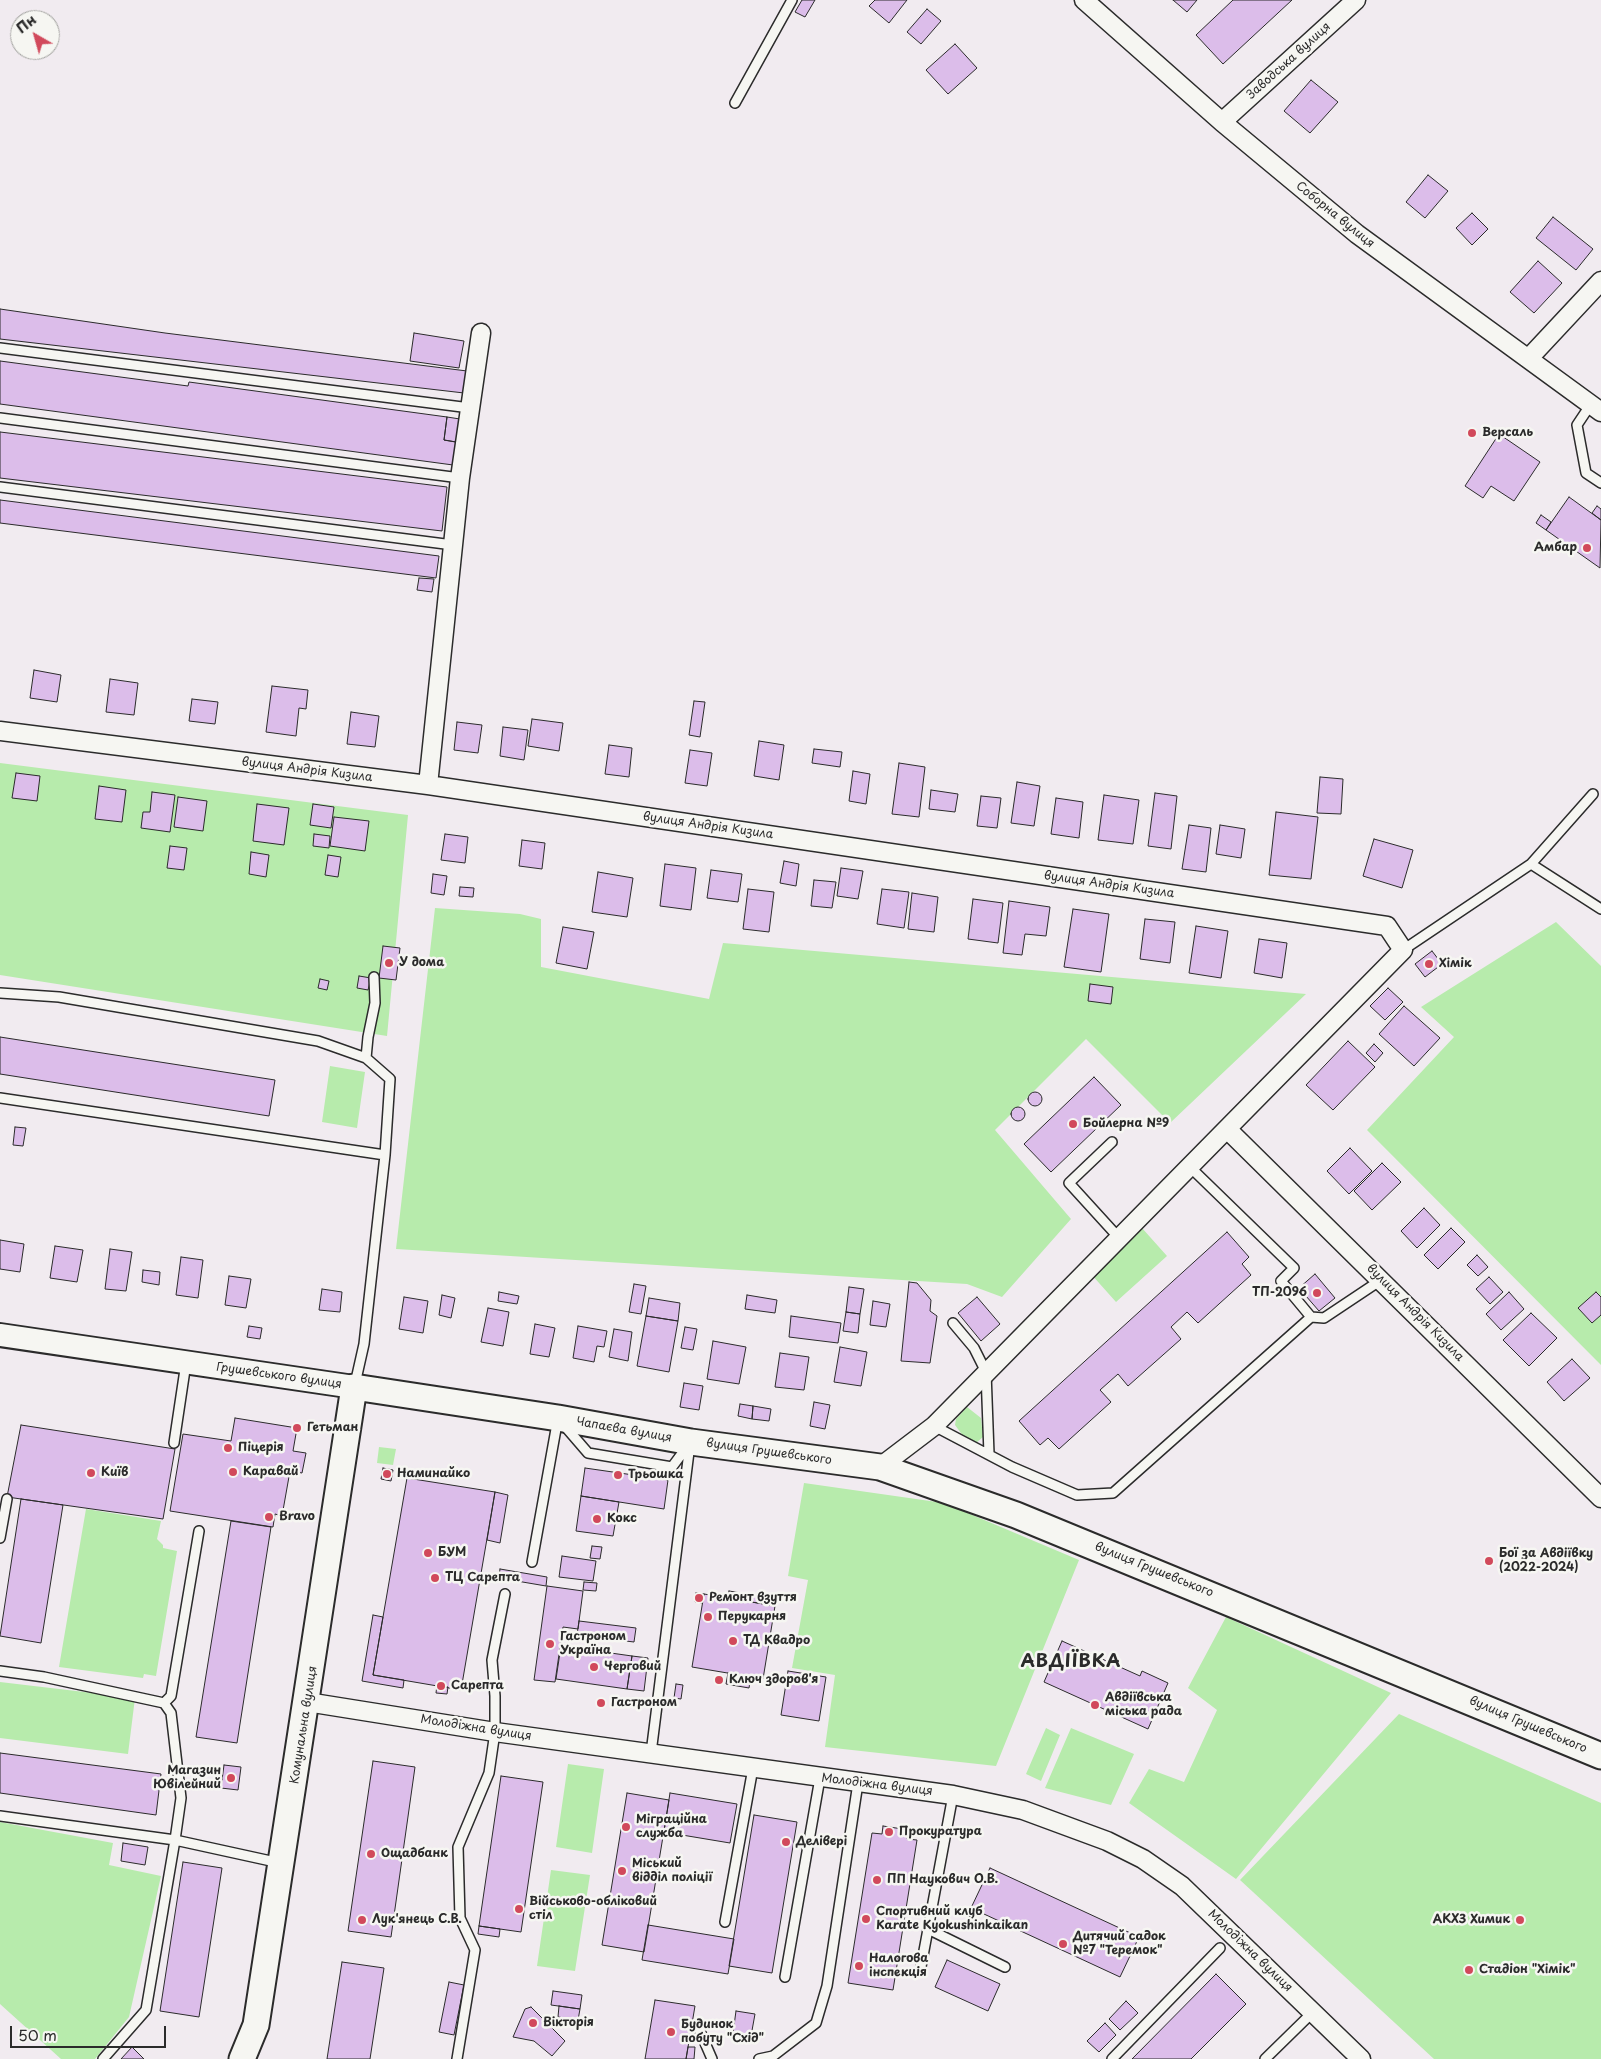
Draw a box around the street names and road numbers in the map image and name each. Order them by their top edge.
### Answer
street label: Заводська вулиця [1244,20,1334,102]
street label: Соборна вулиця [1293,179,1377,251]
street label: вулиця Андрія Кизила [241,755,373,785]
street label: вулиця Андрія Кизила [642,810,774,842]
street label: вулиця Андрія Кизила [1043,869,1175,901]
street label: вулиця Андрія Кизила [1363,1261,1467,1365]
street label: Грушевського вулиця [215,1360,343,1392]
street label: Чапаєва вулиця [575,1414,673,1446]
street label: вулиця Грушевського [705,1436,833,1468]
street label: вулиця Грушевського [1093,1540,1215,1600]
street label: Комунальна вулиця [288,1665,320,1785]
street label: вулиця Грушевського [1467,1694,1589,1756]
street label: Молодіжна вулиця [420,1712,532,1744]
street label: Молодіжна вулиця [820,1771,934,1799]
street label: Молодіжна вулиця [1205,1907,1295,1995]

